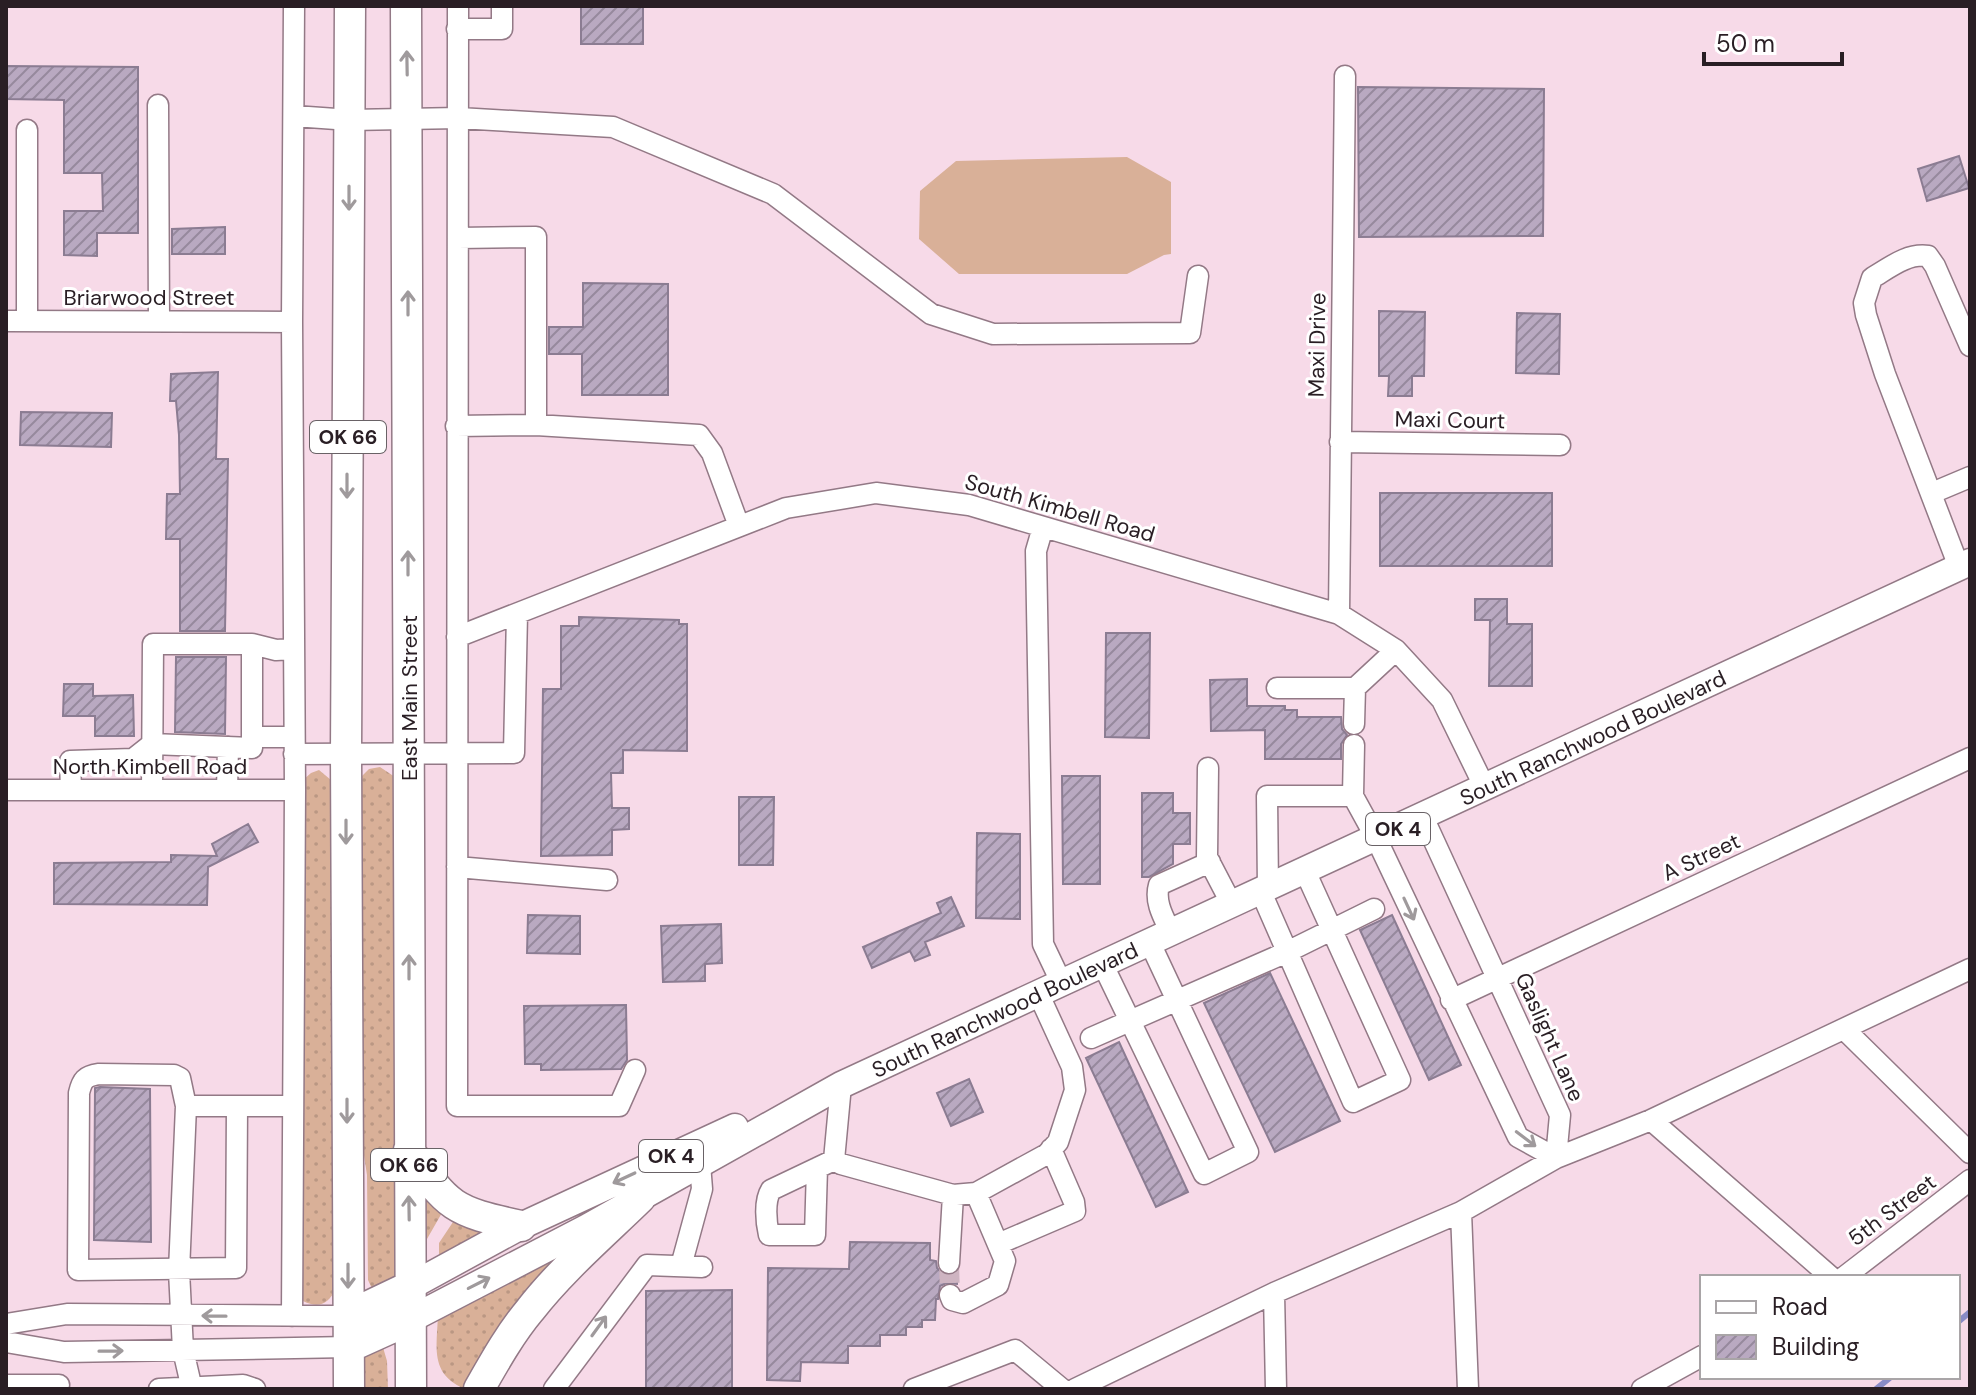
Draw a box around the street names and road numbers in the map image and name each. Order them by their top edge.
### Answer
street label: Briarwood Street [63,283,235,312]
street label: Maxi Drive [1302,292,1332,398]
street label: Maxi Court [1394,405,1506,435]
road number: OK 66 [310,421,386,453]
street label: South Kimbell Road [962,467,1158,549]
street label: East Main Street [395,615,424,781]
street label: South Ranchwood Boulevard [1455,663,1731,813]
street label: North Kimbell Road [53,752,247,781]
road number: OK 4 [1366,813,1430,845]
street label: A Street [1657,826,1745,888]
street label: South Ranchwood Boulevard [867,935,1143,1085]
street label: Gaslight Lane [1509,968,1591,1106]
road number: OK 4 [639,1140,703,1172]
road number: OK 66 [371,1149,447,1181]
street label: 5th Street [1842,1167,1942,1253]

